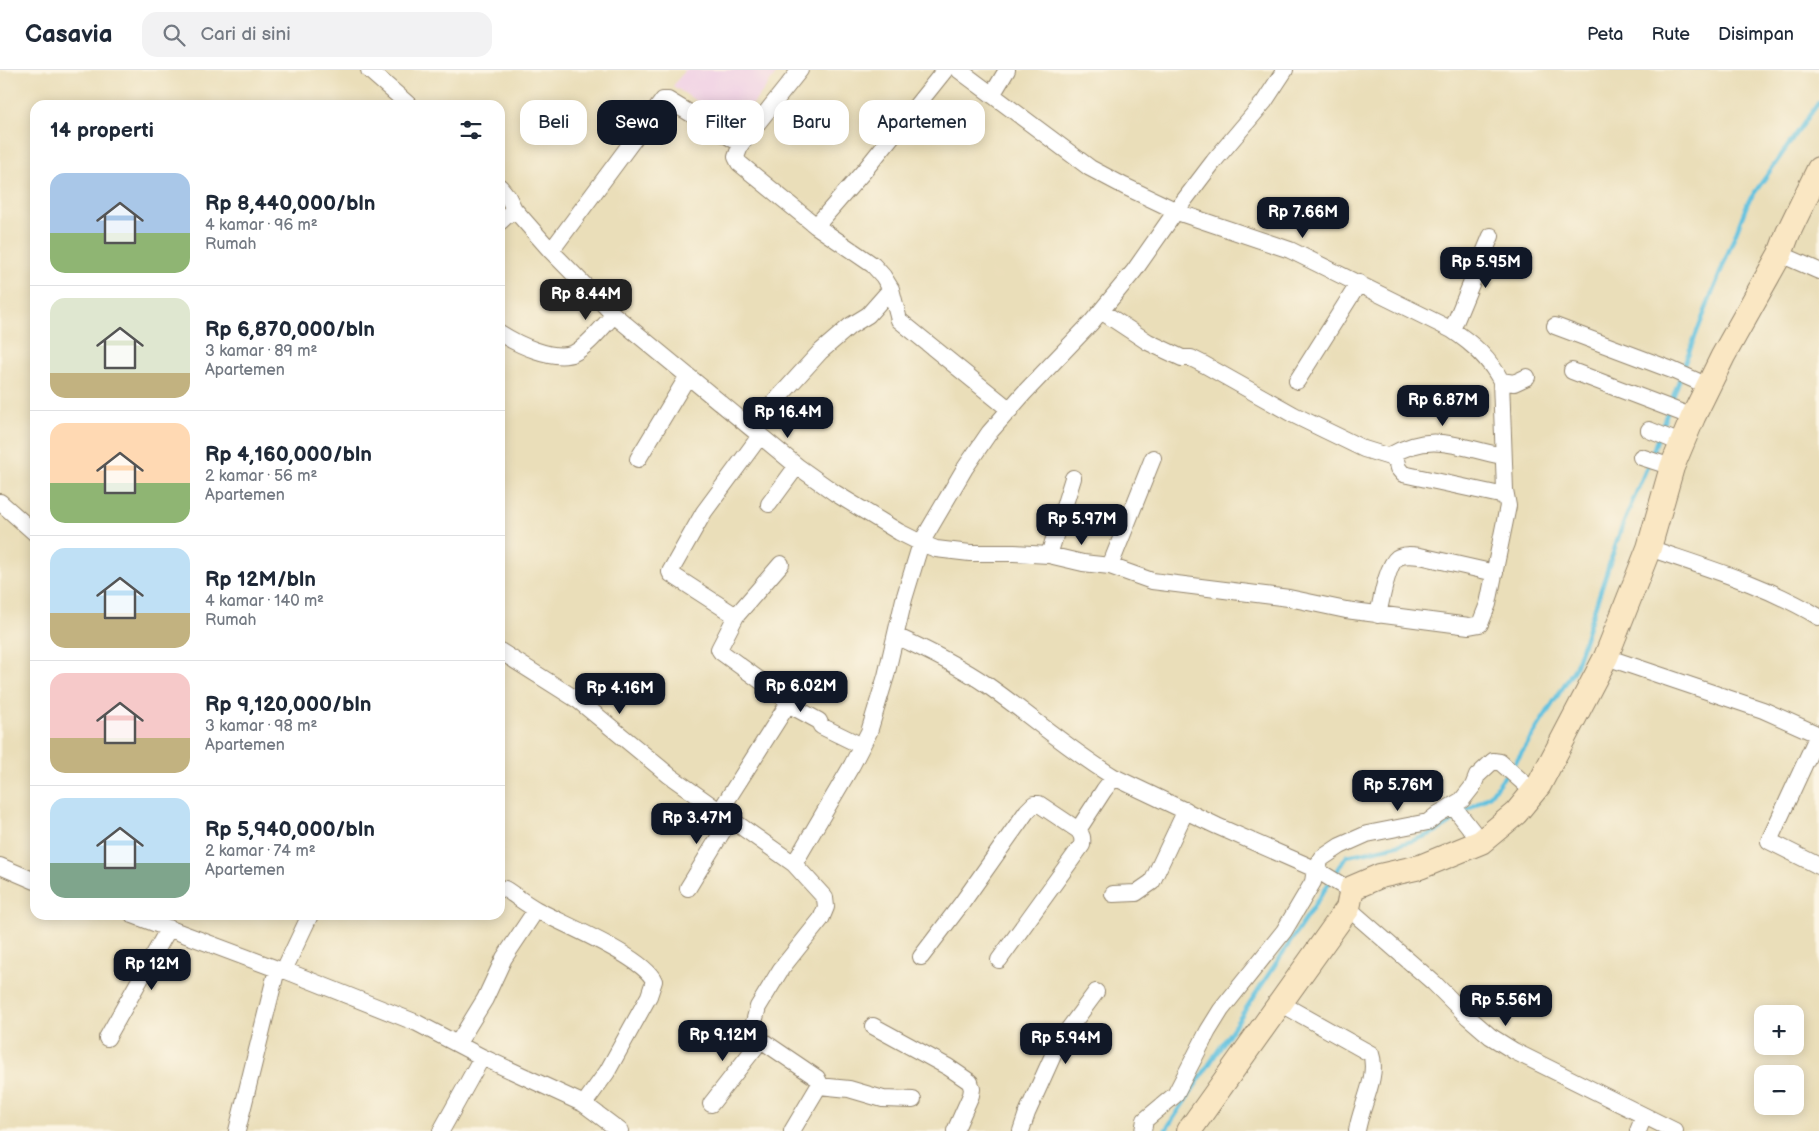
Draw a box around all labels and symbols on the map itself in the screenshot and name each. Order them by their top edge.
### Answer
pin: Rp 7.66M [1251,196,1355,239]
pin: Rp 5.95M [1434,246,1538,289]
pin: Rp 8.44M [534,278,638,321]
pin: Rp 6.87M [1391,384,1495,427]
pin: Rp 16.4M [736,396,840,439]
pin: Rp 5.97M [1030,504,1134,546]
pin: Rp 6.02M [749,670,853,713]
pin: Rp 4.16M [568,672,672,715]
pin: Rp 5.76M [1346,770,1450,812]
pin: Rp 3.47M [645,802,749,845]
pin: Rp 12M [111,948,193,991]
pin: Rp 5.56M [1454,984,1558,1027]
pin: Rp 9.12M [671,1020,775,1062]
pin: Rp 5.94M [1014,1022,1118,1065]

